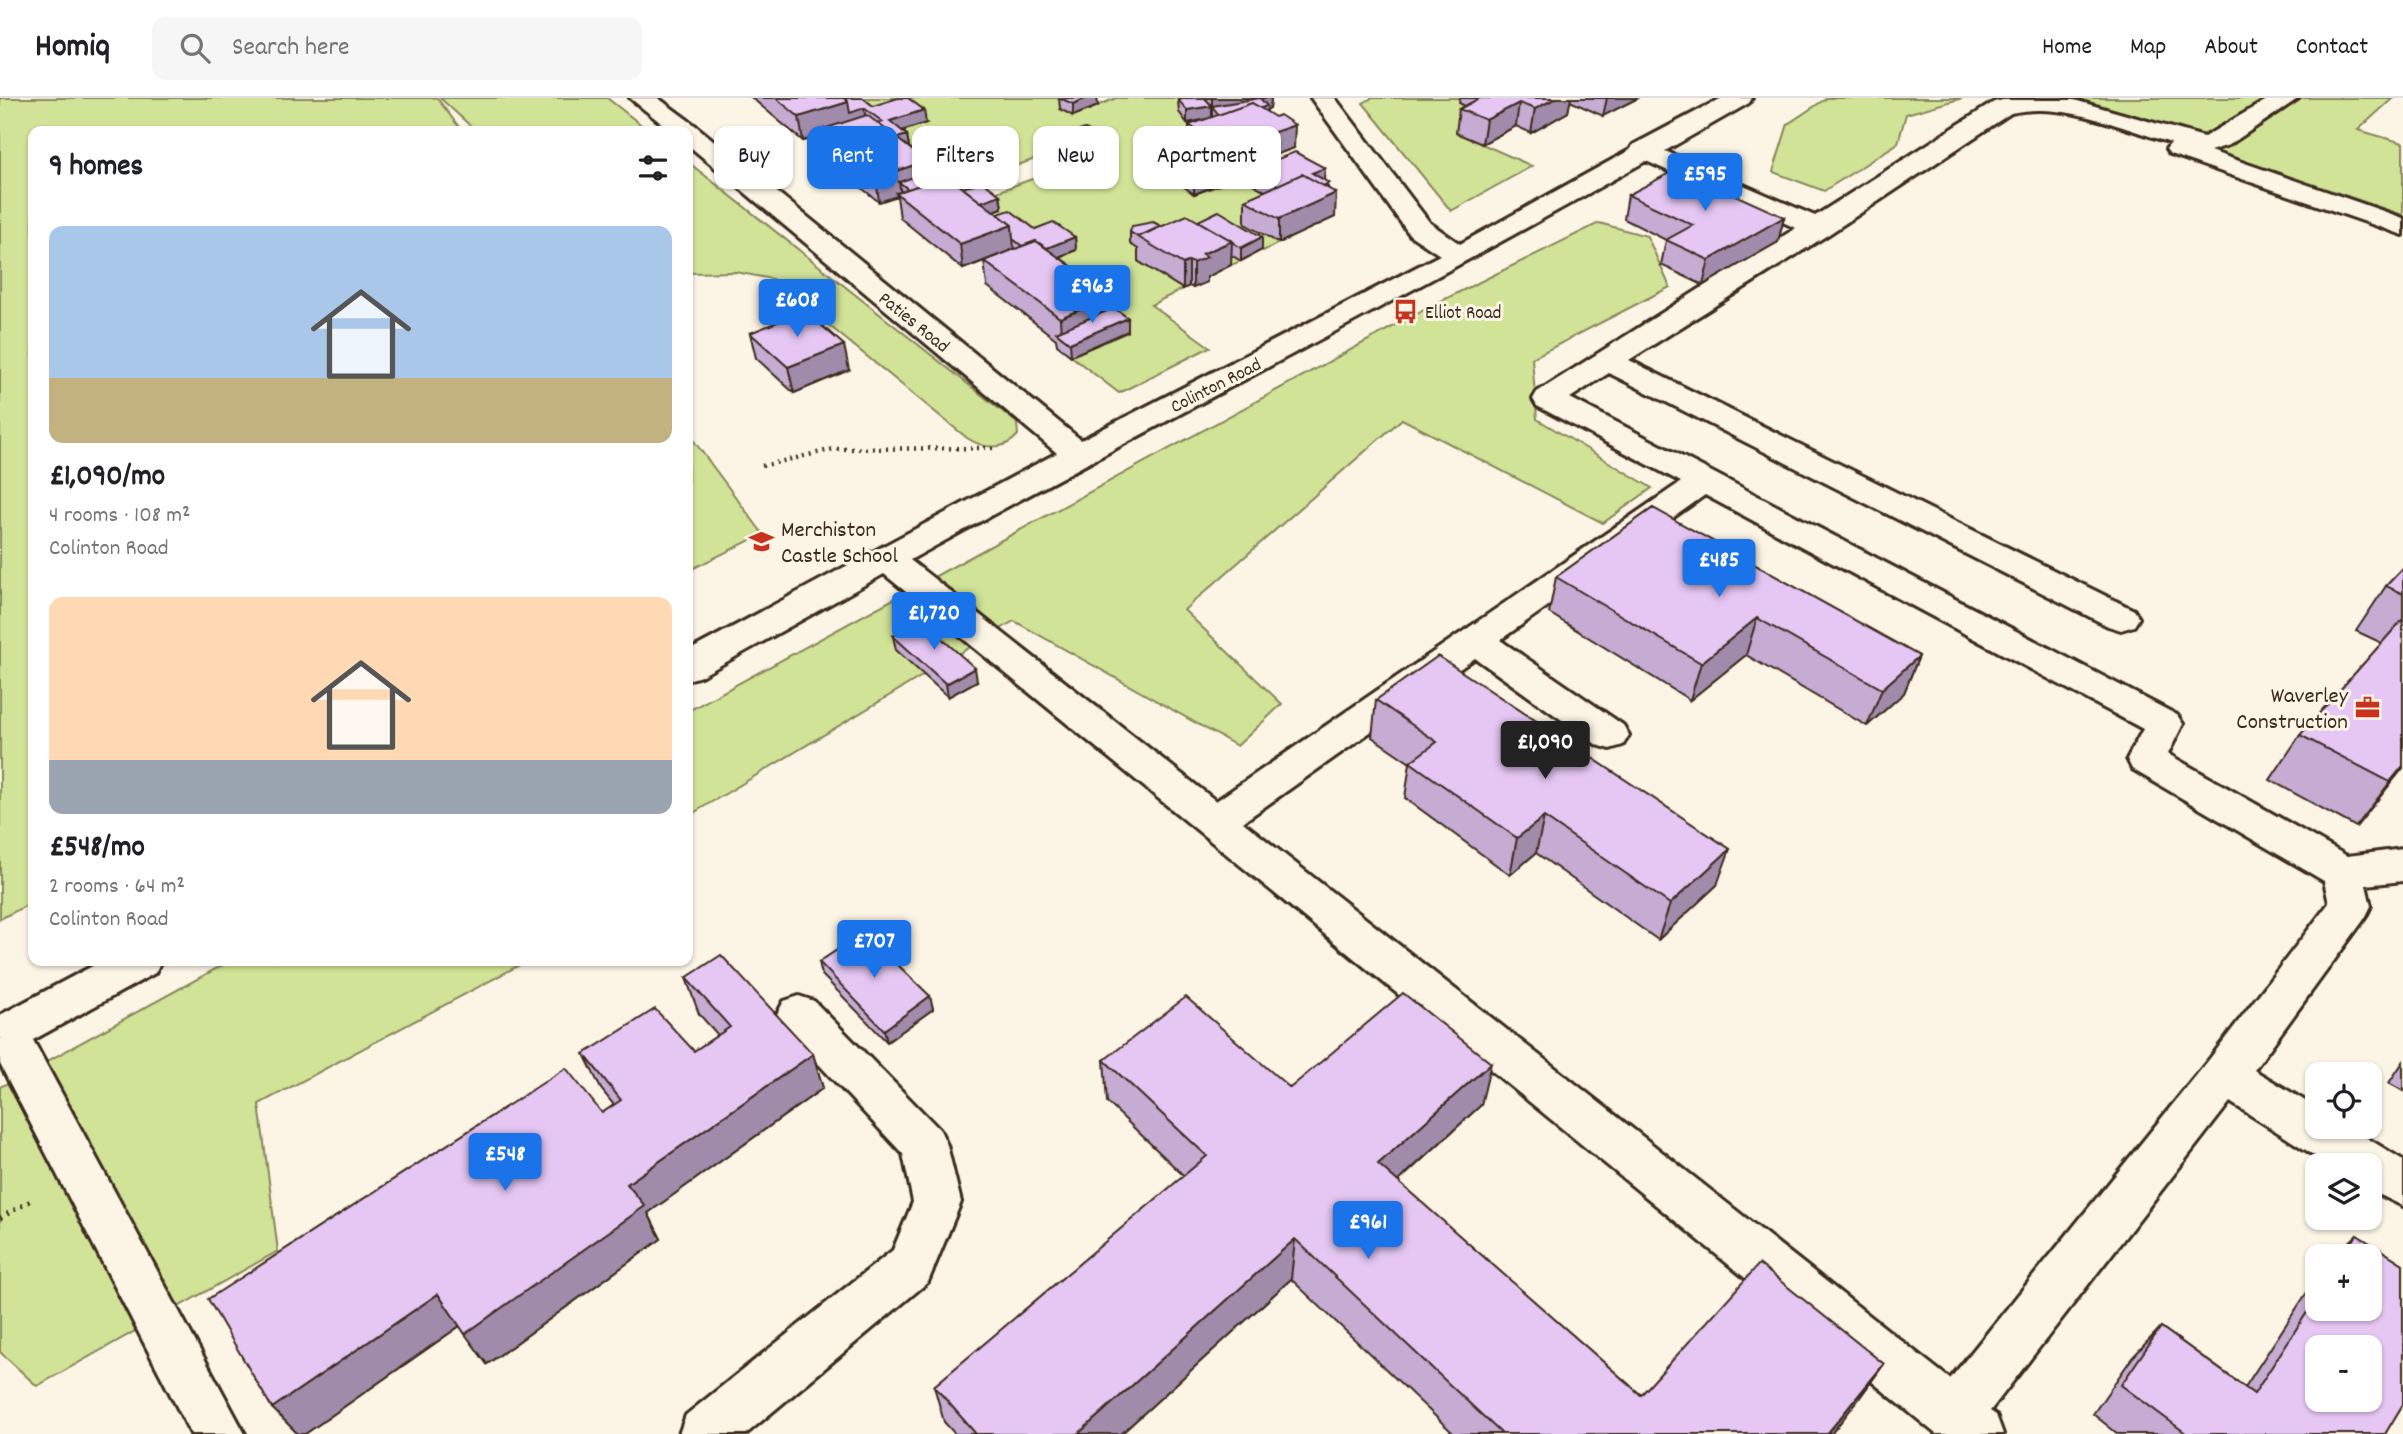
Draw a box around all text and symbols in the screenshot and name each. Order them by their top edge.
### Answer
search box [152,17,642,80]
text: Homiq [35,25,110,72]
icon: search [176,29,214,67]
text: Search here [232,30,349,67]
text: Home [2042,31,2092,65]
text: Map [2130,31,2166,65]
text: About [2204,31,2258,65]
text: Contact [2296,31,2368,65]
chip: Buy [714,126,793,189]
chip: Rent [807,126,898,189]
chip: Filters [912,126,1019,189]
chip: New [1033,126,1119,189]
chip: Apartment [1133,126,1281,189]
text: 9 homes [49,147,143,190]
icon: filters [634,149,672,187]
pin: £595 [1664,153,1746,213]
text: £595 [1683,159,1727,192]
pin: £963 [1051,266,1133,325]
icon: home [298,271,424,397]
text: £963 [1070,271,1114,304]
pin: £608 [756,280,838,339]
text: £608 [775,285,819,318]
street label: Paties Road [872,287,954,361]
bus stop icon: Elliot Road [1391,297,1419,325]
place label: Elliot Road [1425,301,1502,328]
street label: Colinton Road [1166,353,1267,422]
text: £1,090/mo [49,457,165,500]
text: 4 rooms · 108 m² [49,500,190,533]
place label: Merchiston Castle School [781,515,899,574]
school or university icon: Merchiston Castle School [747,527,775,555]
text: Colinton Road [49,533,169,566]
pin: £485 [1678,540,1760,599]
text: £485 [1699,545,1739,578]
pin: £1,720 [877,592,991,652]
text: £1,720 [908,598,960,631]
icon: home [298,642,424,768]
place label: Waverley Construction [2236,681,2349,740]
office icon: Waverley Construction [2354,693,2382,721]
pin: £1,090 [1488,722,1602,781]
text: £1,090 [1517,727,1573,760]
text: £548/mo [49,828,145,871]
text: 2 rooms · 64 m² [49,871,185,904]
text: Colinton Road [49,904,169,937]
pin: £707 [833,920,915,980]
text: £707 [853,926,895,959]
map controls [2305,1062,2382,1412]
button: locate [2305,1062,2382,1139]
pin: £548 [464,1134,546,1193]
text: £548 [485,1139,525,1172]
button: layers [2305,1153,2382,1230]
pin: £961 [1327,1202,1409,1261]
text: £961 [1349,1207,1387,1240]
button: + [2305,1244,2382,1321]
button: − [2305,1335,2382,1412]

